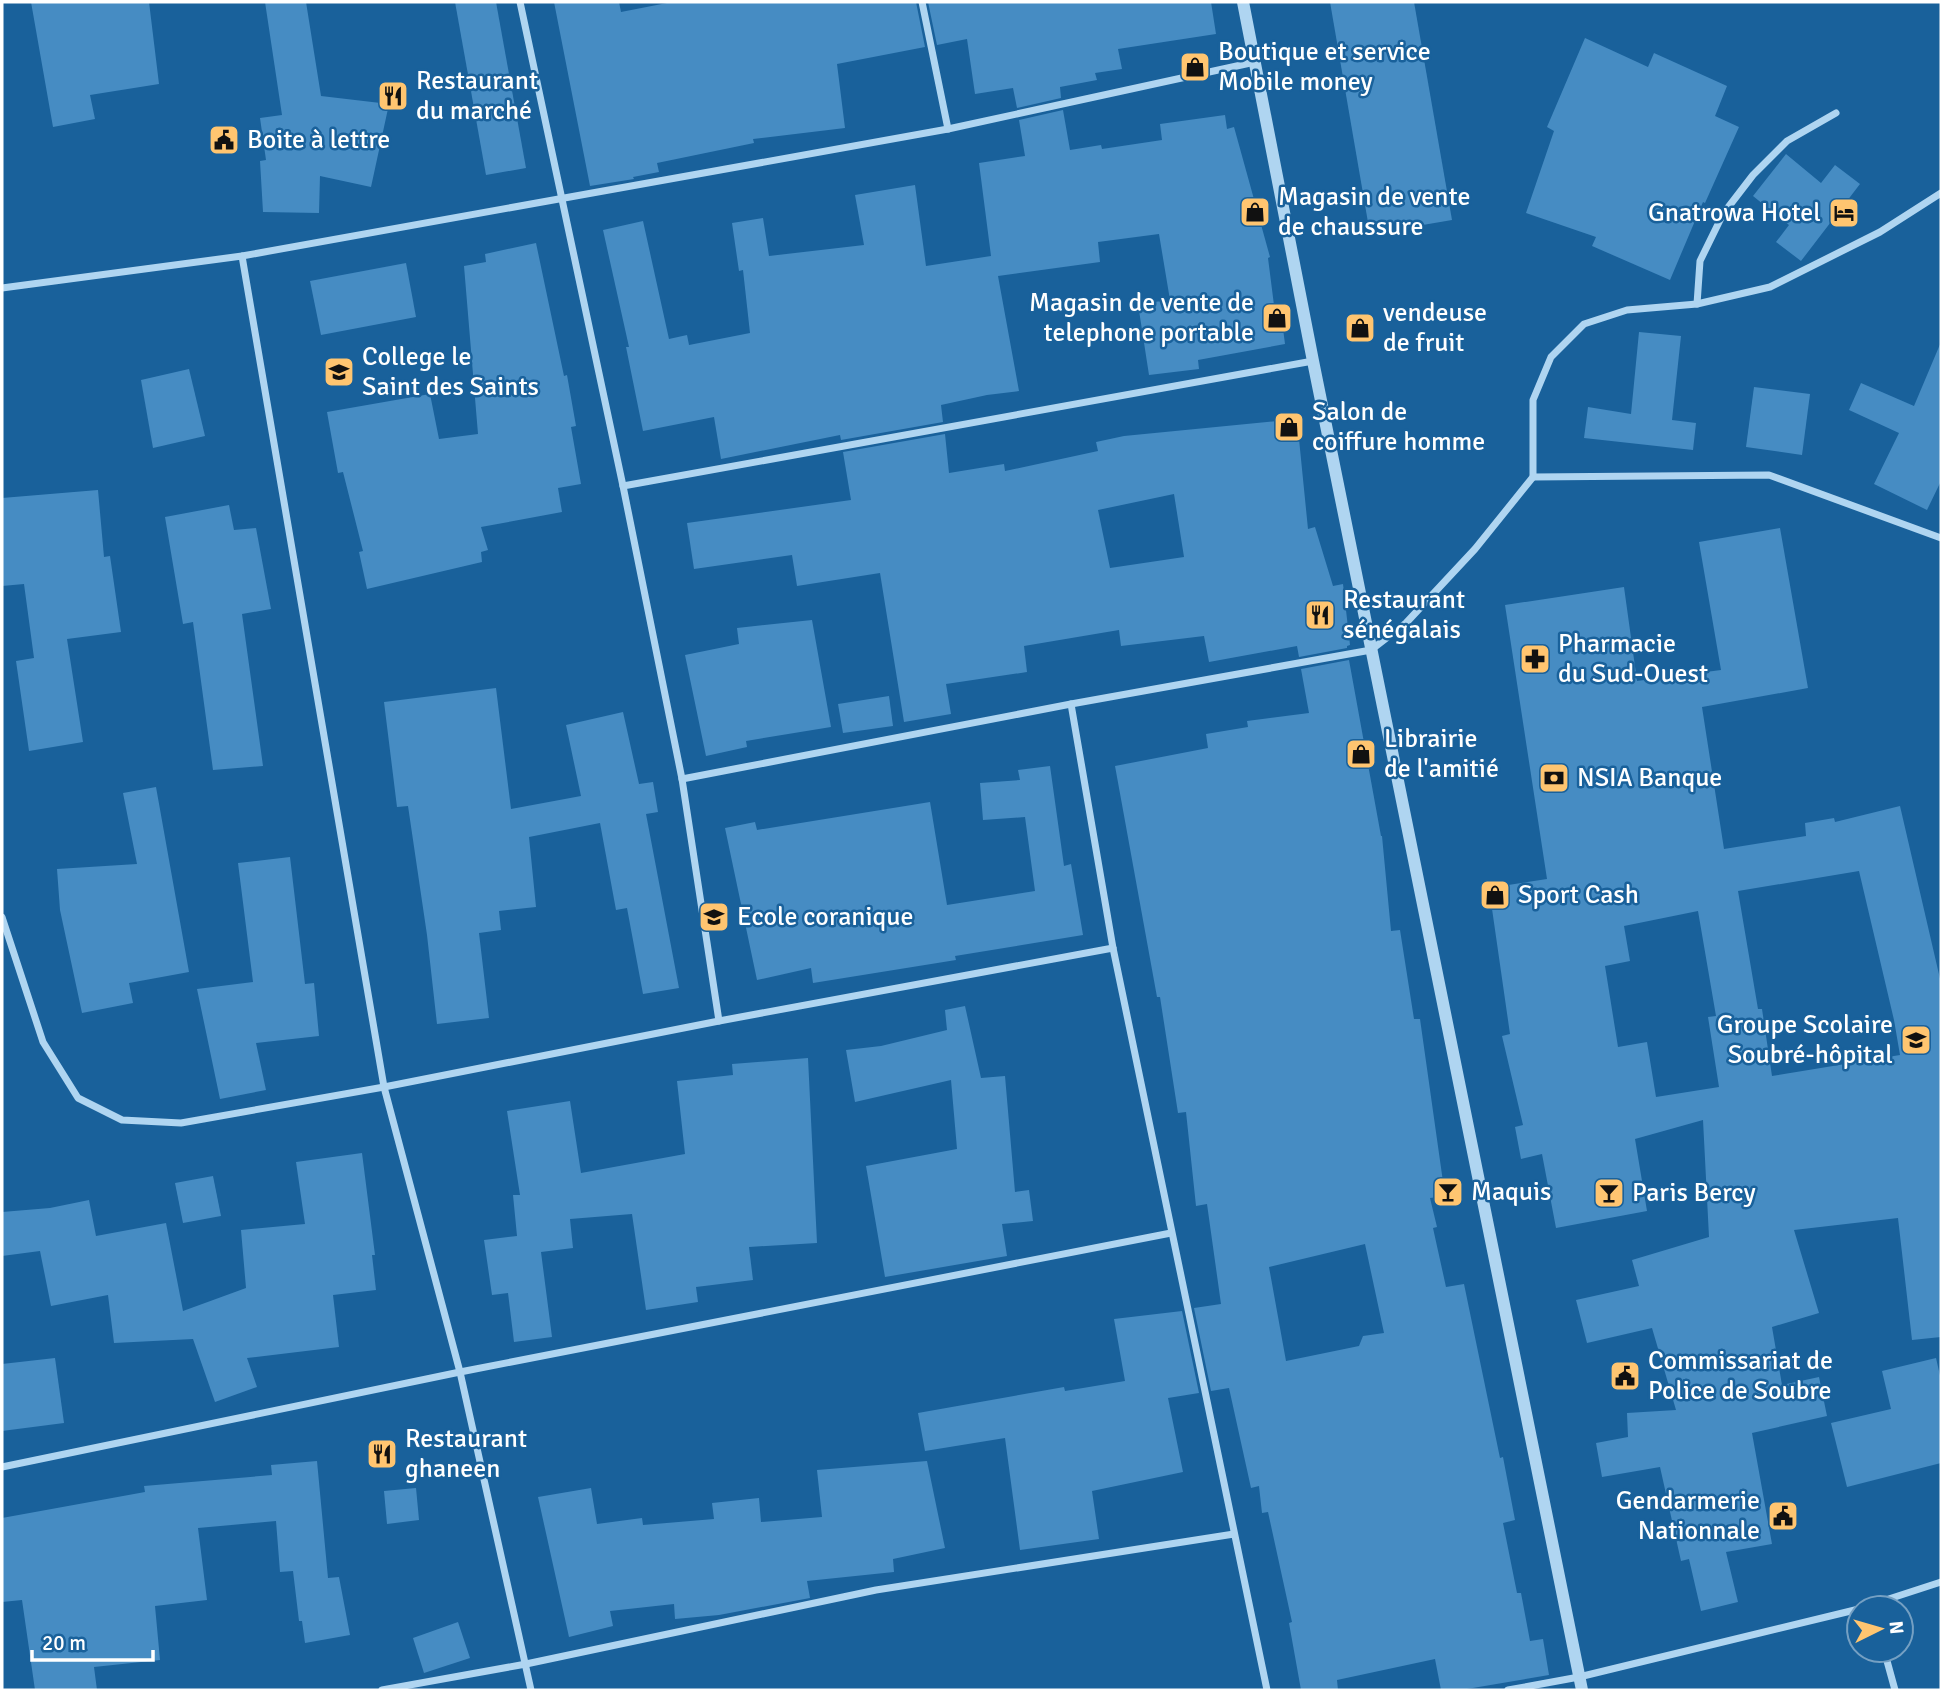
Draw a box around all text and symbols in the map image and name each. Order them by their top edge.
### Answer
place label: Boutique et service Mobile money [1218,36,1431,98]
shop icon: Boutique et service Mobile money [1178,50,1212,84]
place label: Restaurant du marché [416,65,538,127]
restaurant icon: Restaurant du marché [376,79,410,113]
public building icon: Boite à lettre [207,123,241,157]
place label: Boite à lettre [247,124,390,156]
place label: Magasin de vente de chaussure [1278,181,1470,243]
shop icon: Magasin de vente de chaussure [1238,195,1272,229]
hotel icon: Gnatrowa Hotel [1827,196,1861,230]
place label: Gnatrowa Hotel [1648,197,1821,229]
place label: Magasin de vente de telephone portable [1029,287,1254,349]
place label: vendeuse de fruit [1383,297,1487,359]
shop icon: Magasin de vente de telephone portable [1260,301,1294,335]
shop icon: vendeuse de fruit [1343,311,1377,345]
place label: College le Saint des Saints [362,341,539,403]
school or university icon: College le Saint des Saints [322,355,356,389]
place label: Salon de coiffure homme [1312,396,1485,458]
shop icon: Salon de coiffure homme [1272,410,1306,444]
place label: Restaurant sénégalais [1343,584,1465,646]
restaurant icon: Restaurant sénégalais [1303,598,1337,632]
place label: Pharmacie du Sud-Ouest [1558,628,1708,690]
pharmacy icon: Pharmacie du Sud-Ouest [1518,642,1552,676]
place label: Librairie de l'amitié [1384,723,1499,785]
shop icon: Librairie de l'amitié [1344,737,1378,771]
bank icon: NSIA Banque [1537,761,1571,795]
place label: NSIA Banque [1577,762,1722,794]
shop icon: Sport Cash [1478,878,1512,912]
place label: Sport Cash [1518,879,1639,911]
school or university icon: Ecole coranique [697,900,731,934]
place label: Ecole coranique [737,901,914,933]
place label: Groupe Scolaire Soubré-hôpital [1717,1009,1893,1071]
school or university icon: Groupe Scolaire Soubré-hôpital [1899,1023,1933,1057]
bar icon: Maquis [1431,1175,1465,1209]
place label: Maquis [1471,1176,1551,1208]
bar icon: Paris Bercy [1592,1176,1626,1210]
place label: Paris Bercy [1632,1177,1756,1209]
place label: Commissariat de Police de Soubre [1648,1345,1833,1407]
public building icon: Commissariat de Police de Soubre [1608,1359,1642,1393]
place label: Restaurant ghaneen [405,1423,527,1485]
restaurant icon: Restaurant ghaneen [365,1437,399,1471]
place label: Gendarmerie Nationnale [1616,1485,1760,1547]
public building icon: Gendarmerie Nationnale [1766,1499,1800,1533]
north arrow [1845,1594,1915,1664]
scale bar [32,1618,152,1662]
text: N [1883,1620,1908,1635]
text: 20 m [42,1630,86,1656]

